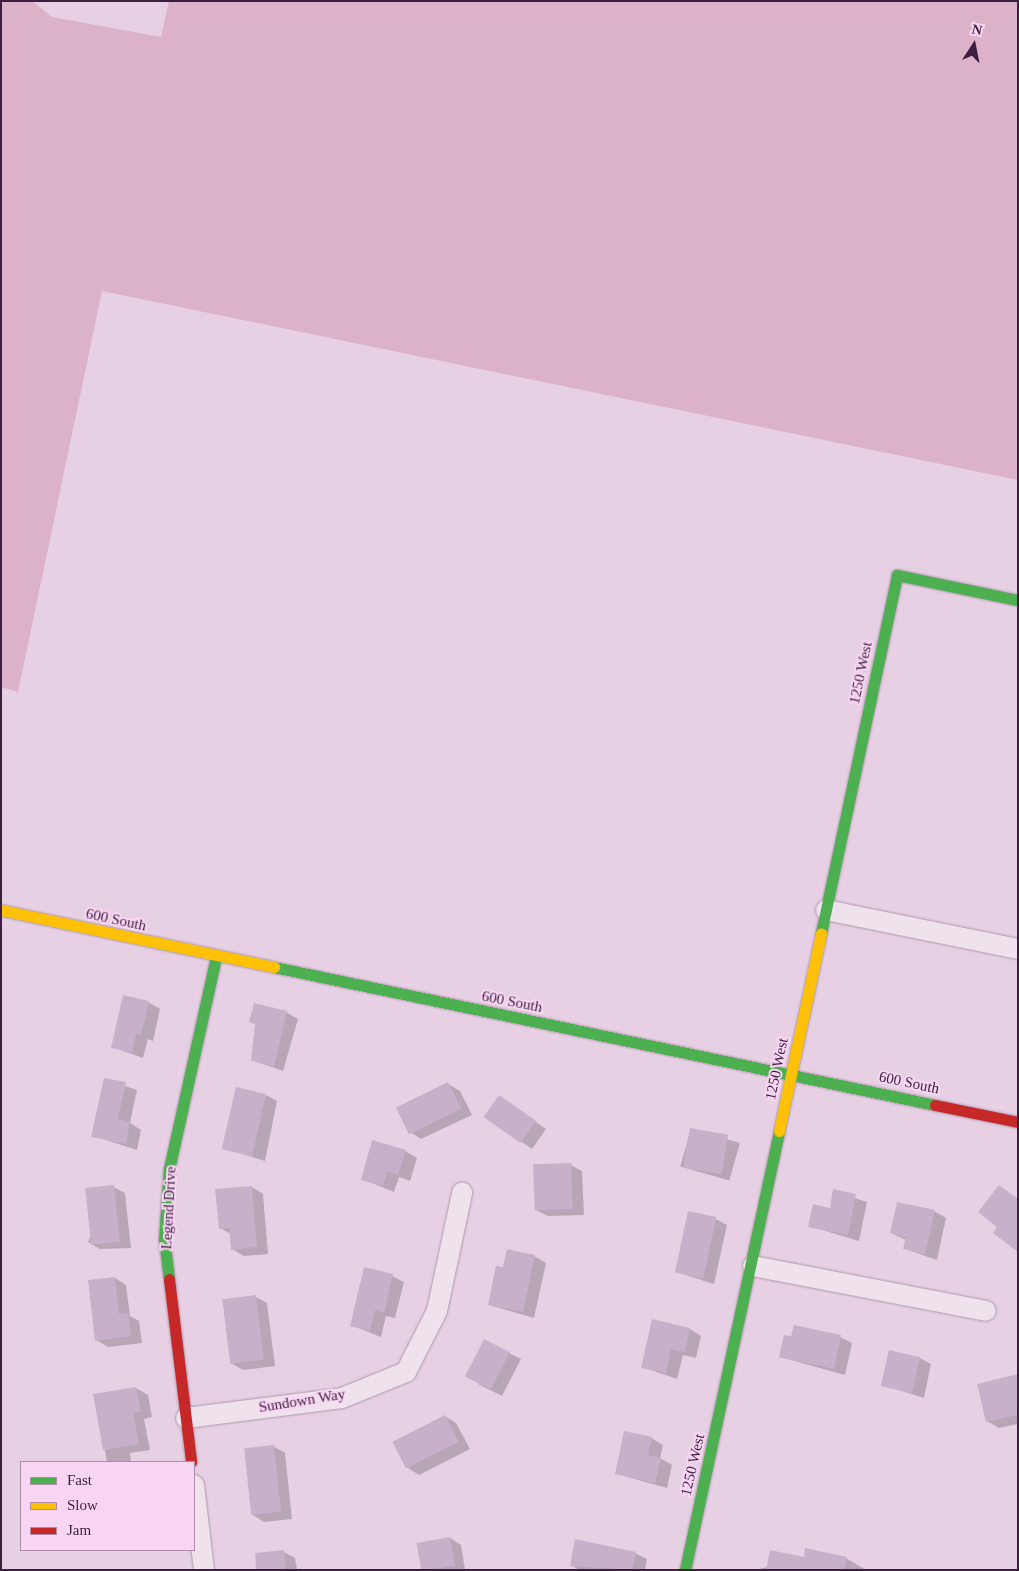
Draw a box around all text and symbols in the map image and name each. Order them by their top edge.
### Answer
north arrow [949,20,999,70]
text: N [971,21,983,38]
street label: 1250 West [846,640,876,706]
street label: 600 South [84,905,148,935]
street label: 600 South [480,987,544,1017]
street label: 1250 West [762,1036,792,1102]
street label: 600 South [877,1068,941,1098]
street label: Legend Drive [158,1166,180,1250]
street label: Sundown Way [257,1385,347,1417]
street label: 1250 West [677,1432,709,1498]
legend [20,1461,195,1551]
text: Fast [67,1472,92,1488]
text: Slow [67,1497,98,1513]
text: Jam [67,1522,91,1538]

